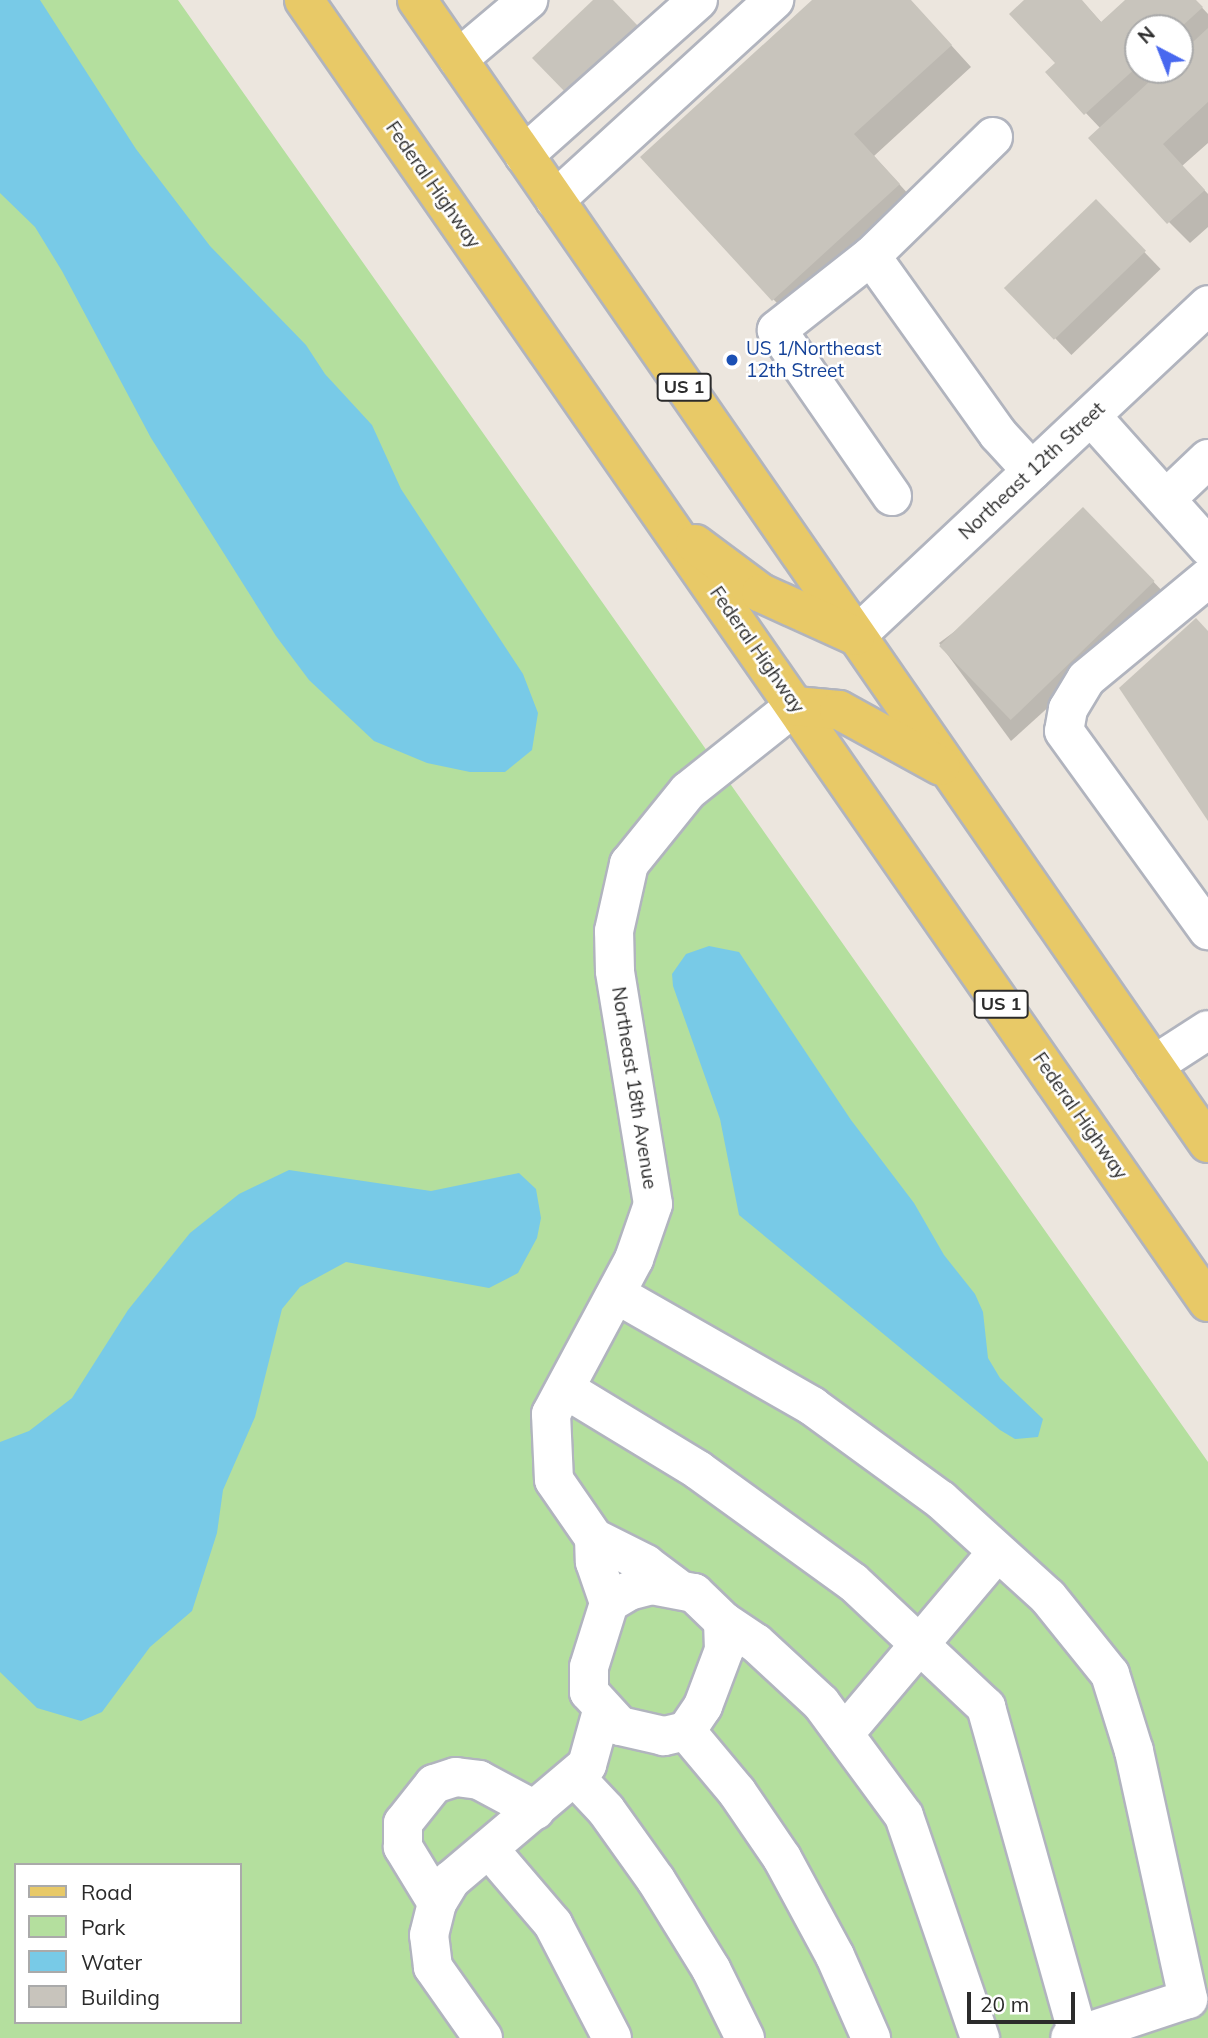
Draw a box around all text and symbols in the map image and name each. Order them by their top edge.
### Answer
north arrow [1124,14,1194,84]
text: N [1133,21,1160,49]
street label: Federal Highway [381,117,485,253]
place label: US 1/Northeast 12th Street [746,338,881,382]
marker: US 1/Northeast 12th Street [724,352,740,368]
road number: US 1 [656,372,712,402]
street label: Northeast 12th Street [954,398,1110,544]
street label: Federal Highway [705,582,809,718]
street label: Northeast 18th Avenue [607,985,661,1191]
road number: US 1 [973,989,1029,1018]
street label: Federal Highway [1028,1048,1132,1184]
legend [14,1863,242,2024]
text: Road [81,1879,132,1905]
text: Park [81,1914,125,1940]
text: Water [81,1949,142,1975]
scale bar [970,1979,1078,2023]
text: Building [81,1984,160,2010]
text: 20 m [980,1991,1029,2017]

